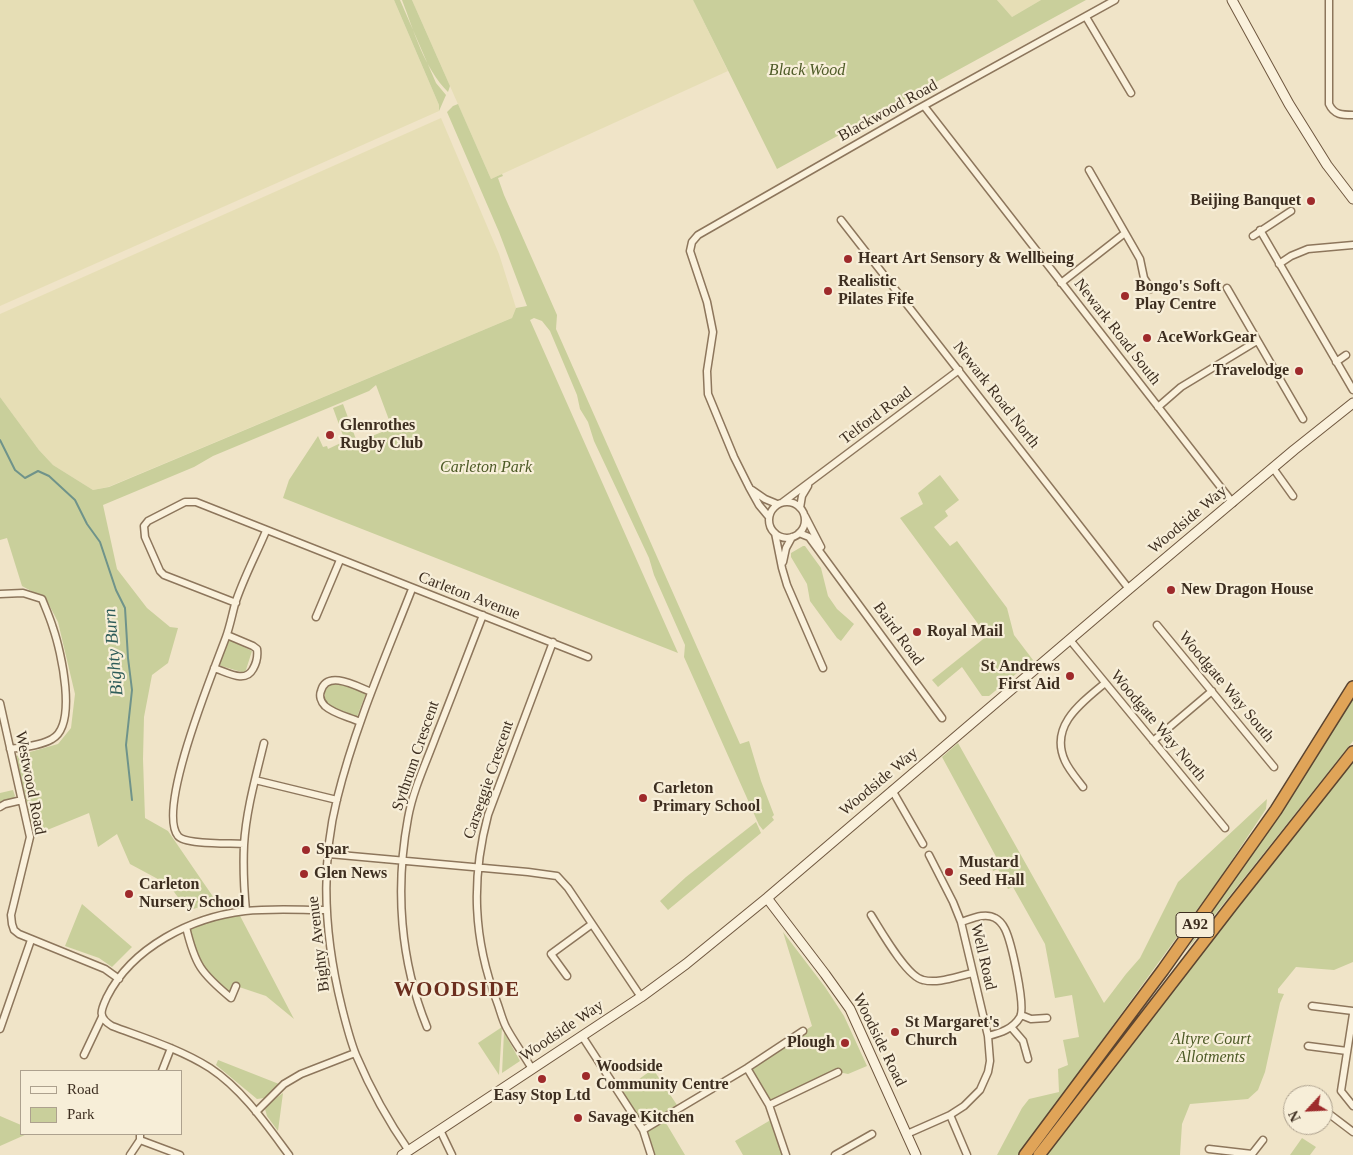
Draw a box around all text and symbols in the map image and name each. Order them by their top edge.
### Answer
park label: Black Wood [769,61,845,81]
street label: Blackwood Road [835,76,941,146]
place label: Beijing Banquet [1190,191,1301,211]
marker: Beijing Banquet [1305,195,1317,207]
place label: Heart Art Sensory & Wellbeing [858,249,1074,269]
marker: Heart Art Sensory & Wellbeing [842,253,854,265]
place label: Realistic Pilates Fife [838,272,914,310]
street label: Newark Road South [1069,275,1165,389]
place label: Bongo's Soft Play Centre [1135,277,1221,315]
marker: Realistic Pilates Fife [822,285,834,297]
marker: Bongo's Soft Play Centre [1119,290,1131,302]
place label: AceWorkGear [1157,328,1257,348]
marker: AceWorkGear [1141,332,1153,344]
street label: Newark Road North [948,338,1044,452]
place label: Travelodge [1213,361,1289,381]
marker: Travelodge [1293,365,1305,377]
street label: Telford Road [836,383,916,449]
place label: Glenrothes Rugby Club [340,416,423,454]
marker: Glenrothes Rugby Club [324,429,336,441]
park label: Carleton Park [440,458,532,478]
street label: Woodside Way [1145,482,1231,558]
street label: Carleton Avenue [415,568,523,624]
place label: New Dragon House [1181,580,1313,600]
marker: New Dragon House [1165,584,1177,596]
street label: Baird Road [869,599,927,669]
water label: Bighty Burn [99,607,129,697]
place label: Royal Mail [927,622,1003,642]
marker: Royal Mail [911,626,923,638]
street label: Woodgate Way South [1174,628,1278,746]
place label: St Andrews First Aid [981,657,1060,695]
street label: Woodgate Way North [1106,667,1210,785]
marker: St Andrews First Aid [1064,670,1076,682]
street label: Sythrum Crescent [388,698,444,814]
street label: Carseggie Crescent [460,718,518,842]
street label: Westwood Road [11,730,49,836]
street label: Woodside Way [836,744,922,820]
place label: Carleton Primary School [653,779,760,817]
marker: Carleton Primary School [637,792,649,804]
place label: Spar [316,840,349,860]
marker: Spar [300,844,312,856]
place label: Mustard Seed Hall [959,853,1024,891]
place label: Glen News [314,864,387,884]
marker: Mustard Seed Hall [943,866,955,878]
marker: Glen News [298,868,310,880]
place label: Carleton Nursery School [139,875,244,913]
marker: Carleton Nursery School [123,888,135,900]
street label: Bighty Avenue [304,895,334,993]
road number: A92 [1176,912,1214,938]
street label: Well Road [966,922,1000,992]
district label: WOODSIDE [393,978,521,1004]
street label: Woodside Road [848,990,910,1090]
street label: Woodside Way [517,996,607,1066]
place label: St Margaret's Church [905,1013,999,1051]
marker: St Margaret's Church [889,1026,901,1038]
park label: Altyre Court Allotments [1171,1030,1251,1068]
place label: Plough [787,1033,835,1053]
marker: Plough [839,1037,851,1049]
place label: Woodside Community Centre [596,1057,729,1095]
legend [20,1070,182,1135]
marker: Woodside Community Centre [580,1070,592,1082]
marker: Easy Stop Ltd [536,1073,548,1085]
text: Road [67,1081,99,1097]
north arrow [1283,1085,1333,1135]
place label: Easy Stop Ltd [494,1086,590,1106]
text: Park [67,1106,95,1122]
place label: Savage Kitchen [588,1108,694,1128]
text: N [1286,1108,1304,1124]
marker: Savage Kitchen [572,1112,584,1124]

